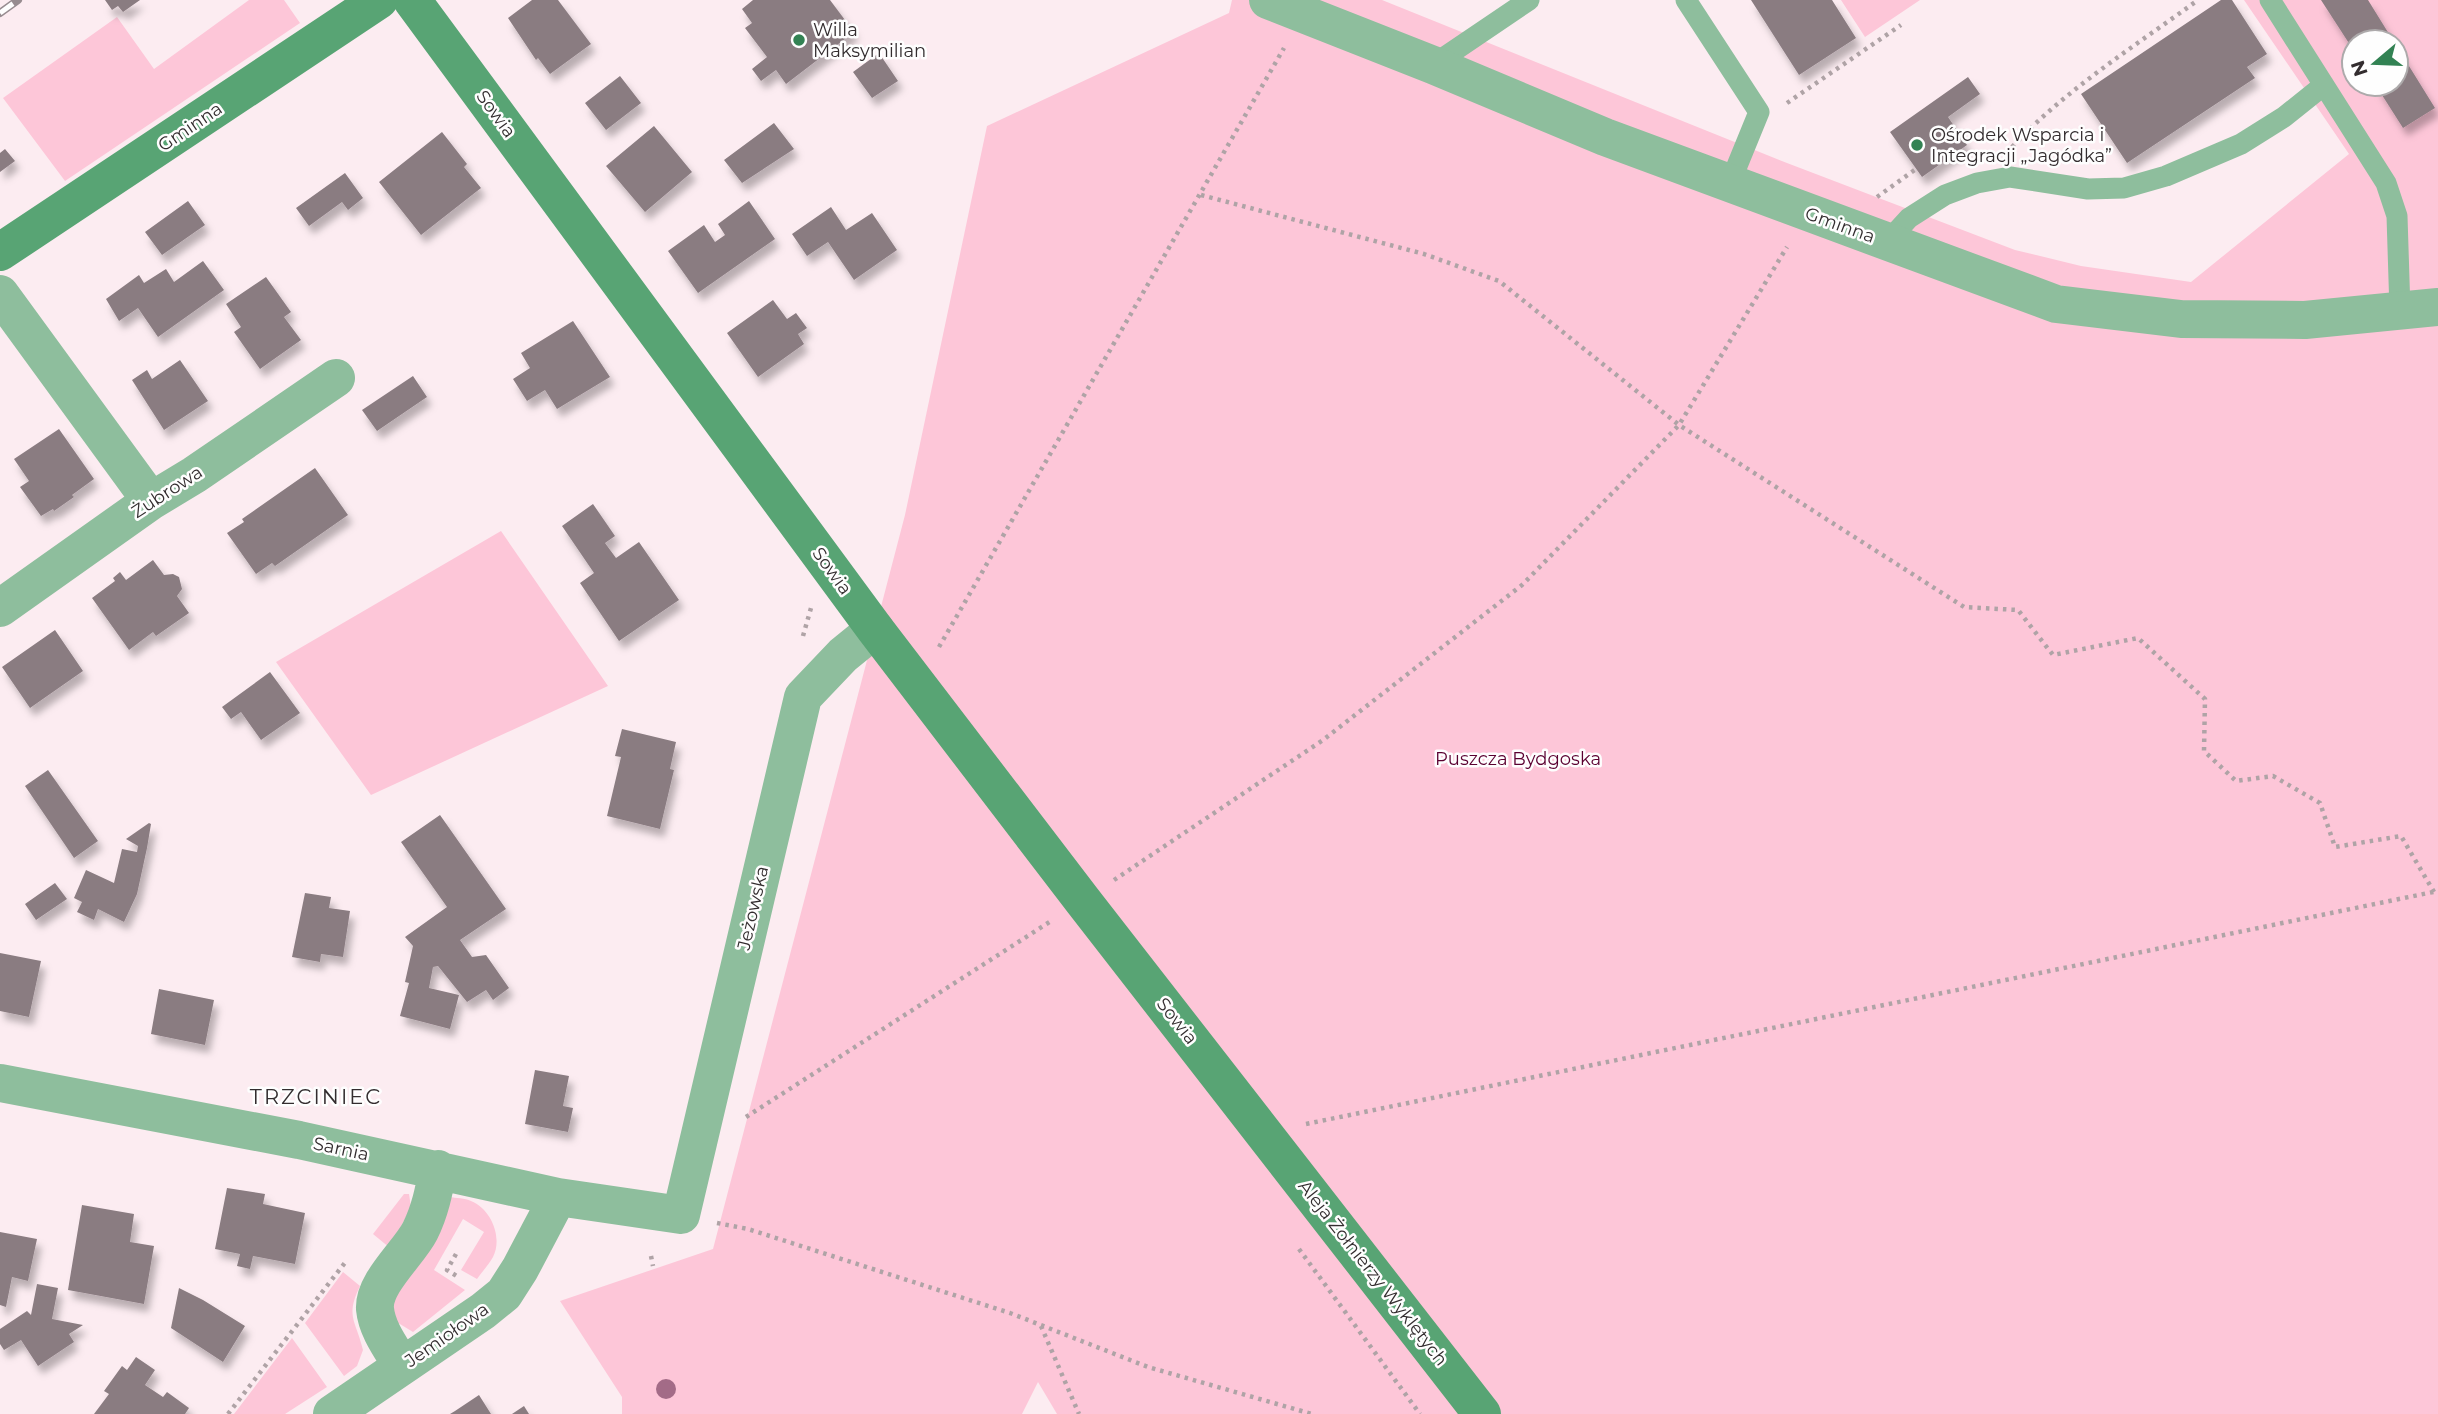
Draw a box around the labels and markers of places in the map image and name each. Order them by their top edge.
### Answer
place label: Willa Maksymilian [813,19,926,62]
marker: Willa Maksymilian [791,32,807,48]
place label: Ośrodek Wsparcia i Integracji „Jagódka” [1931,124,2112,167]
marker: Ośrodek Wsparcia i Integracji „Jagódka” [1909,137,1925,153]

